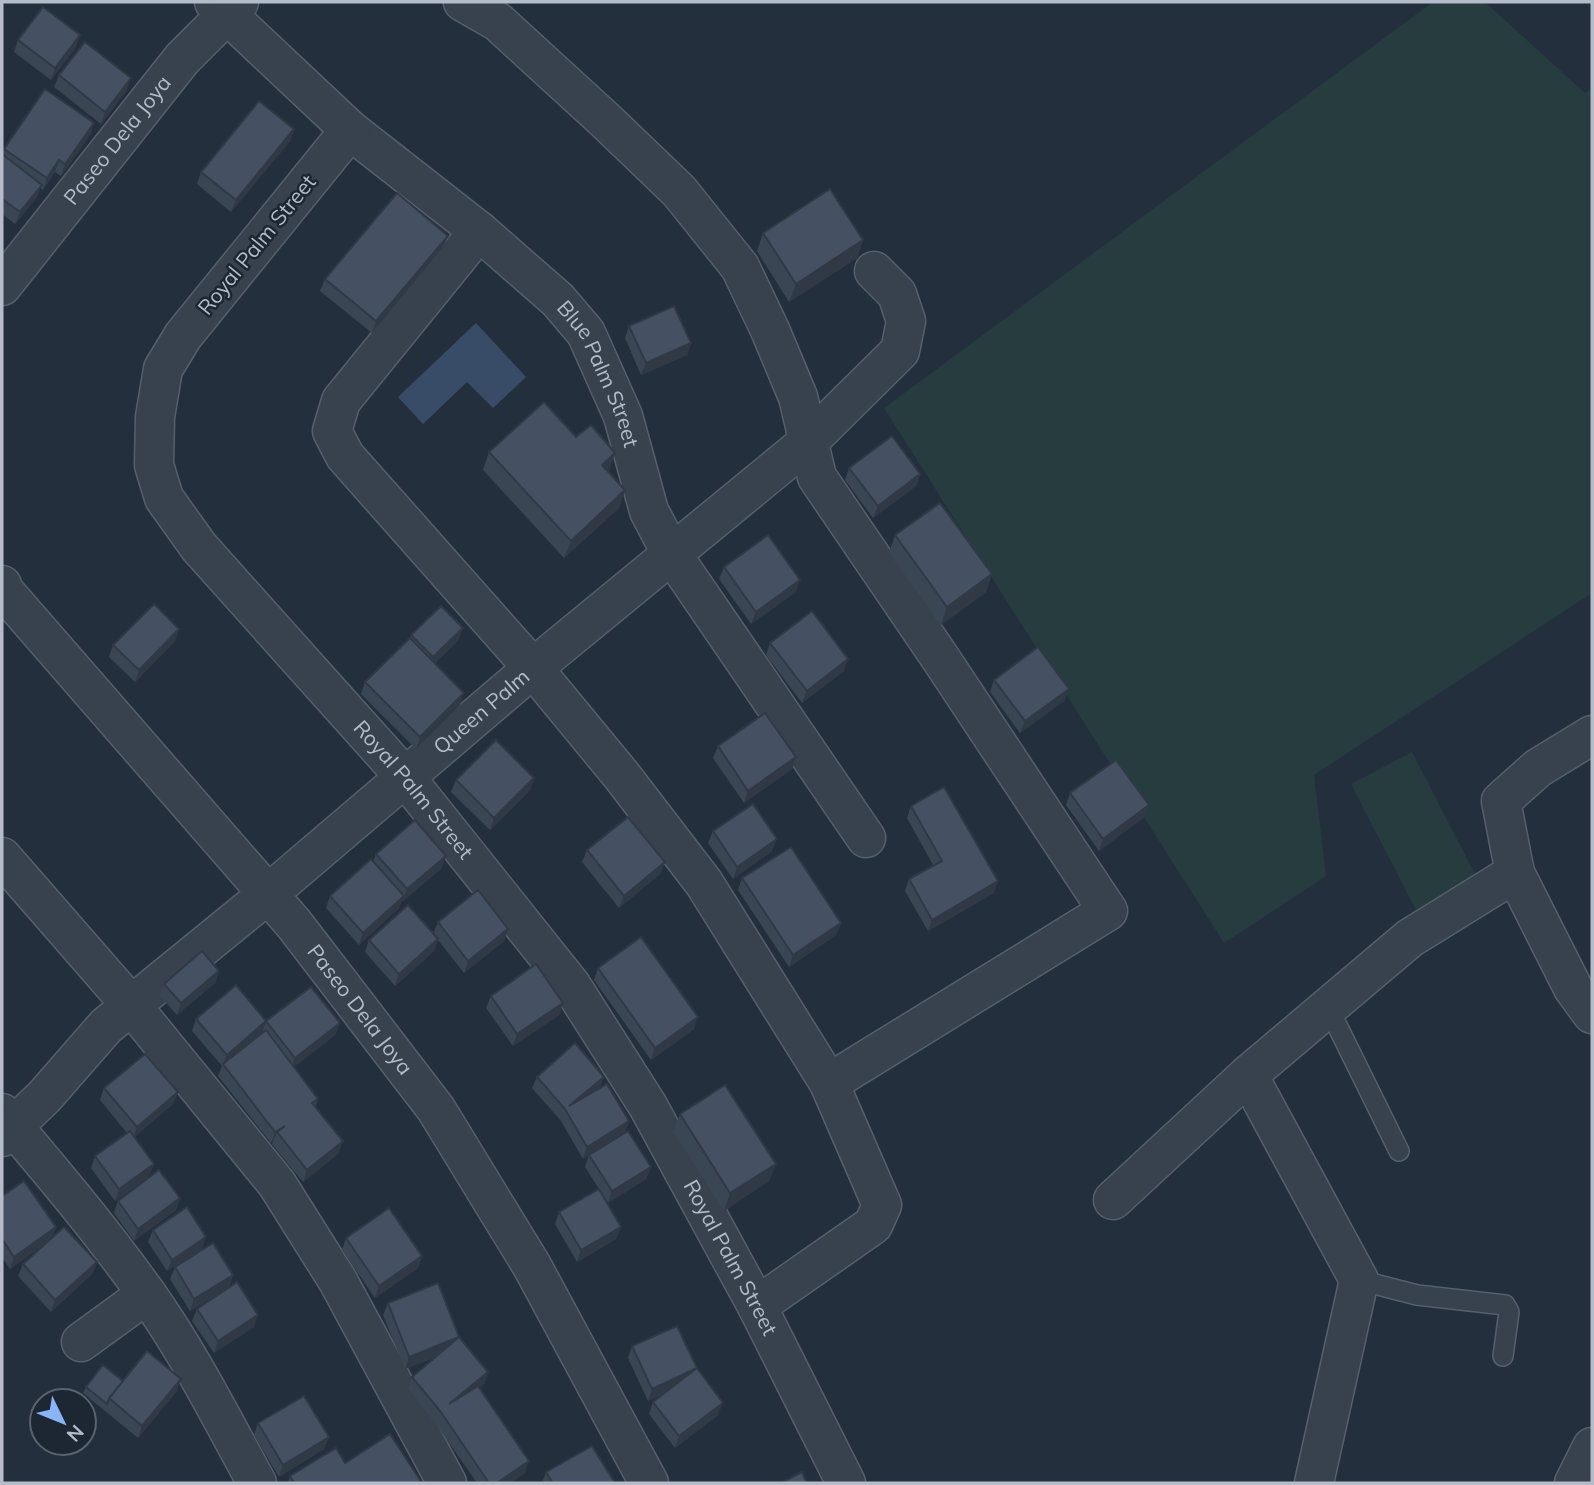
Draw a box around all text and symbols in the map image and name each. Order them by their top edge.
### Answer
street label: Paseo Dela Joya [58,70,176,209]
street label: Royal Palm Street [192,169,321,320]
street label: Blue Palm Street [552,295,645,450]
street label: Queen Palm [428,663,534,759]
street label: Royal Palm Street [348,714,479,864]
street label: Paseo Dela Joya [302,939,419,1080]
street label: Royal Palm Street [679,1175,784,1339]
north arrow [28,1387,98,1457]
text: N [62,1420,89,1447]

